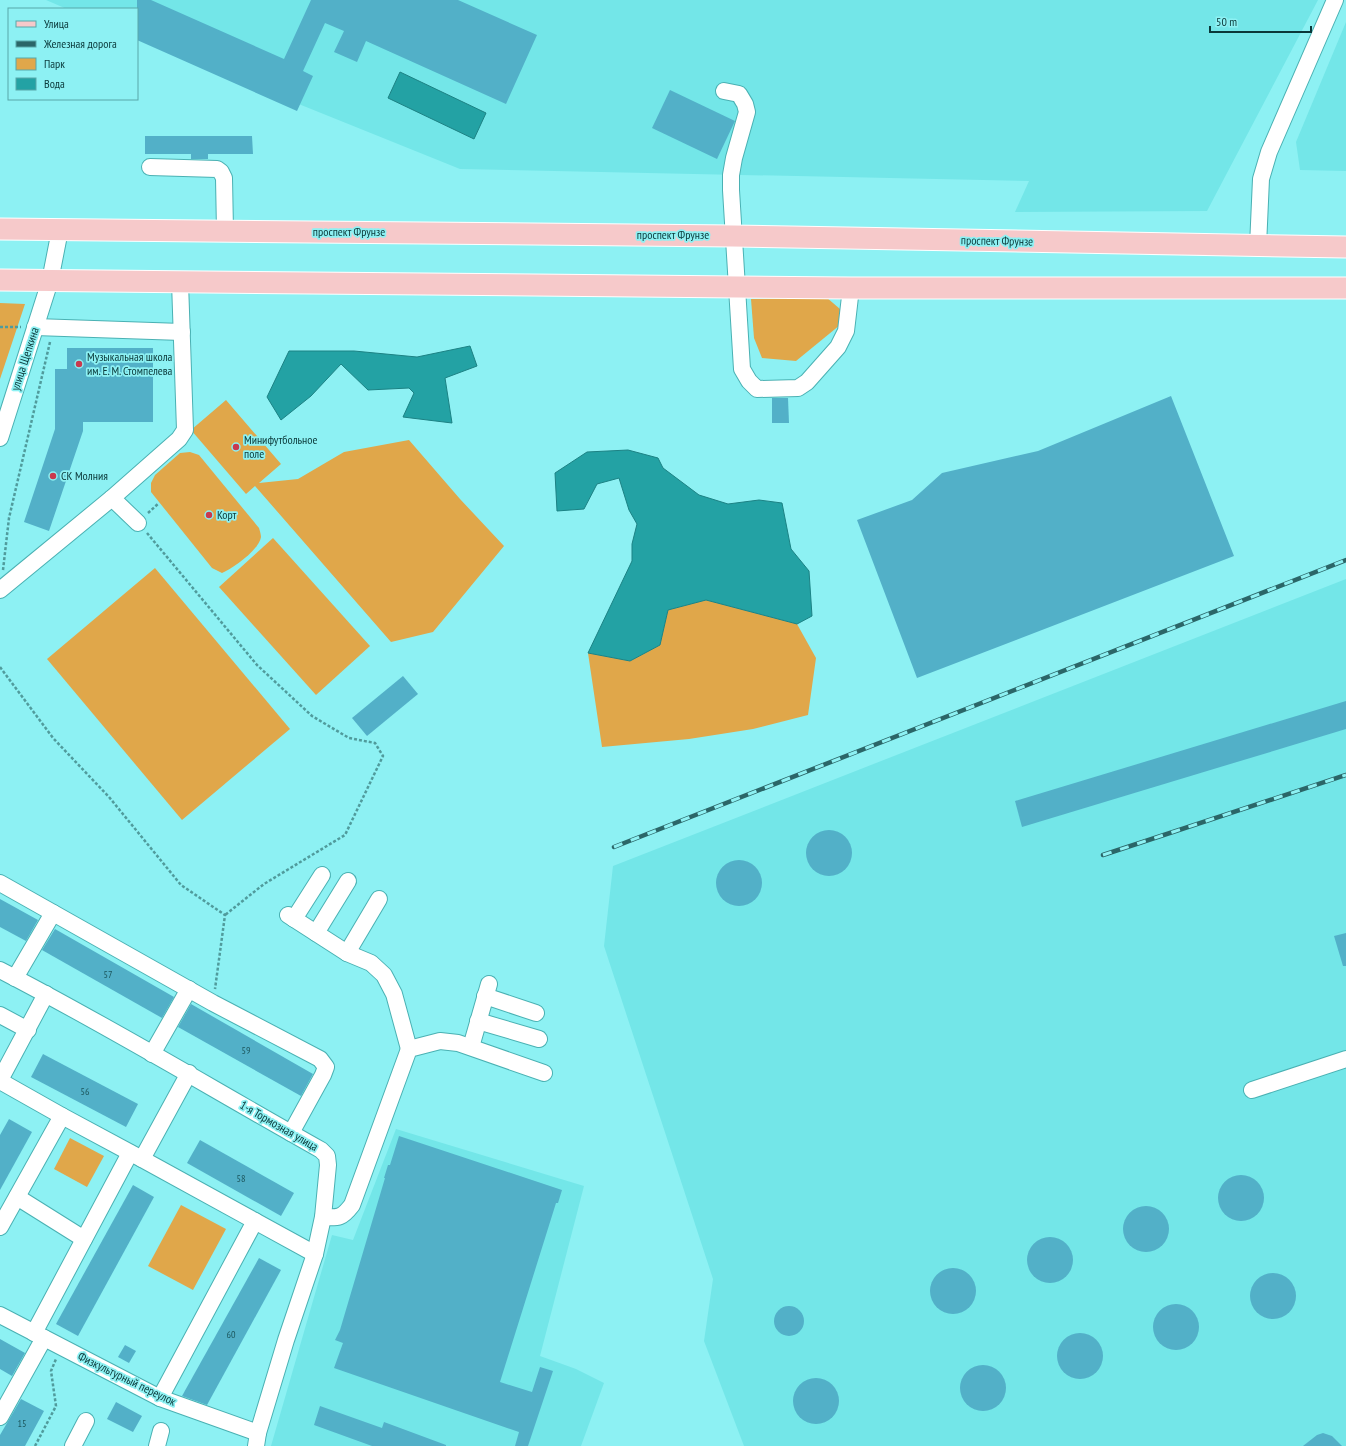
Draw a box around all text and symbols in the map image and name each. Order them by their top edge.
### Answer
legend [8,8,138,100]
scale bar [1210,8,1311,34]
text: 50 m [1216,14,1237,29]
text: Улица [44,16,69,31]
text: Железная дорога [43,36,117,51]
text: Парк [44,56,65,71]
text: Вода [44,76,65,91]
street label: проспект Фрунзе [313,224,385,239]
street label: проспект Фрунзе [637,227,709,242]
street label: проспект Фрунзе [961,232,1033,249]
street label: улица Щепкина [7,325,42,392]
place label: Музыкальная школа им. Е. М. Стомпелева [87,349,173,378]
marker: Музыкальная школа им. Е. М. Стомпелева [74,359,84,369]
place label: Минифутбольное поле [244,432,317,461]
marker: Минифутбольное поле [231,442,241,452]
place label: СК Молния [61,468,108,483]
marker: СК Молния [48,471,58,481]
place label: Корт [217,507,237,522]
marker: Корт [204,510,214,520]
house number: 57 [104,968,113,981]
house number: 59 [242,1044,251,1057]
house number: 56 [81,1085,90,1098]
street label: 1-я Тормозная улица [238,1097,321,1154]
house number: 58 [237,1172,246,1185]
house number: 60 [227,1328,236,1341]
street label: Физкультурный переулок [76,1348,179,1409]
house number: 15 [18,1417,27,1430]

